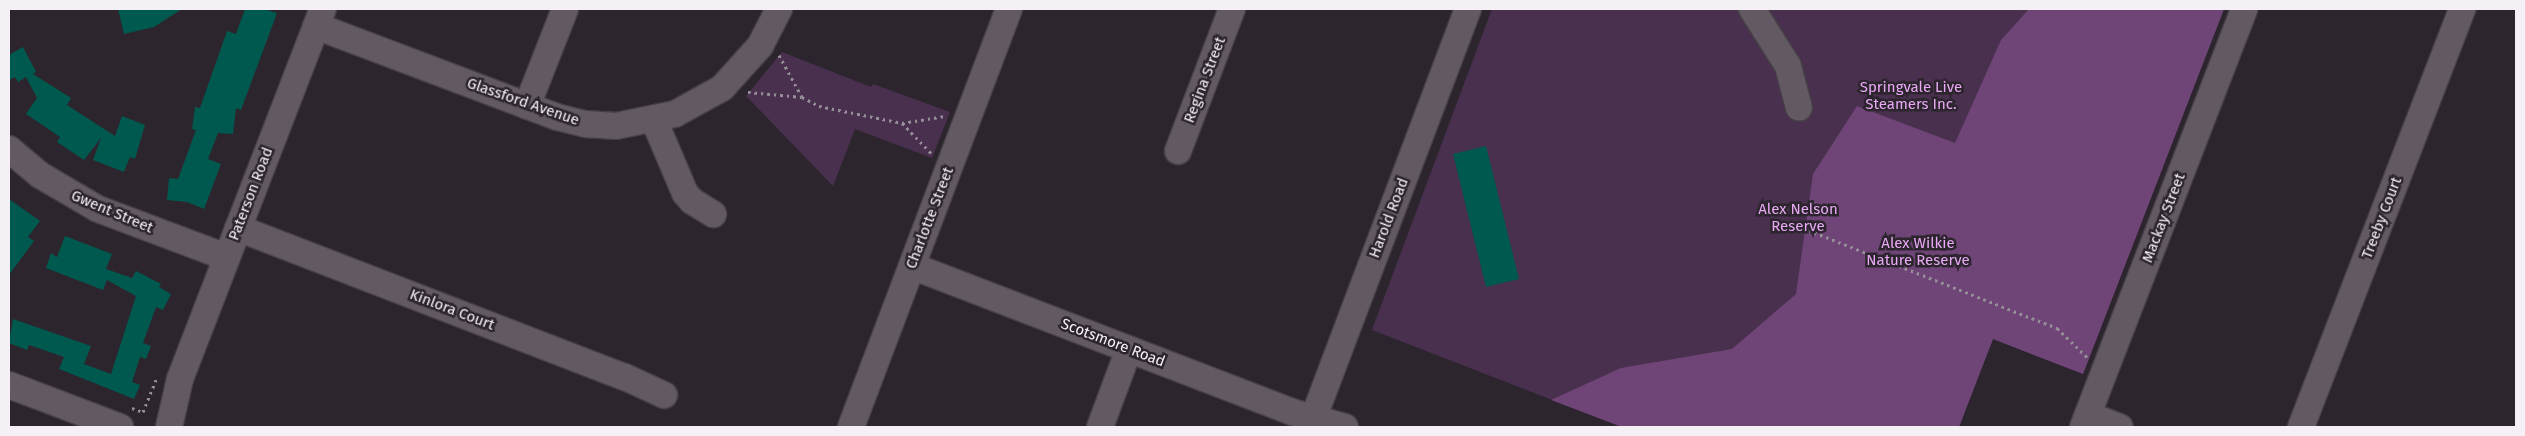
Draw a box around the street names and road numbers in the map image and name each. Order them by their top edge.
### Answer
street label: Regina Street [1180,34,1230,126]
street label: Glassford Avenue [465,74,581,130]
street label: Paterson Road [225,145,277,243]
street label: Charlotte Street [902,165,958,271]
street label: Mackay Street [2139,171,2189,265]
street label: Harold Road [1365,175,1413,261]
street label: Treeby Court [2358,175,2406,261]
street label: Gwent Street [68,187,156,237]
street label: Kinlora Court [407,286,497,334]
street label: Scotsmore Road [1058,315,1168,371]

